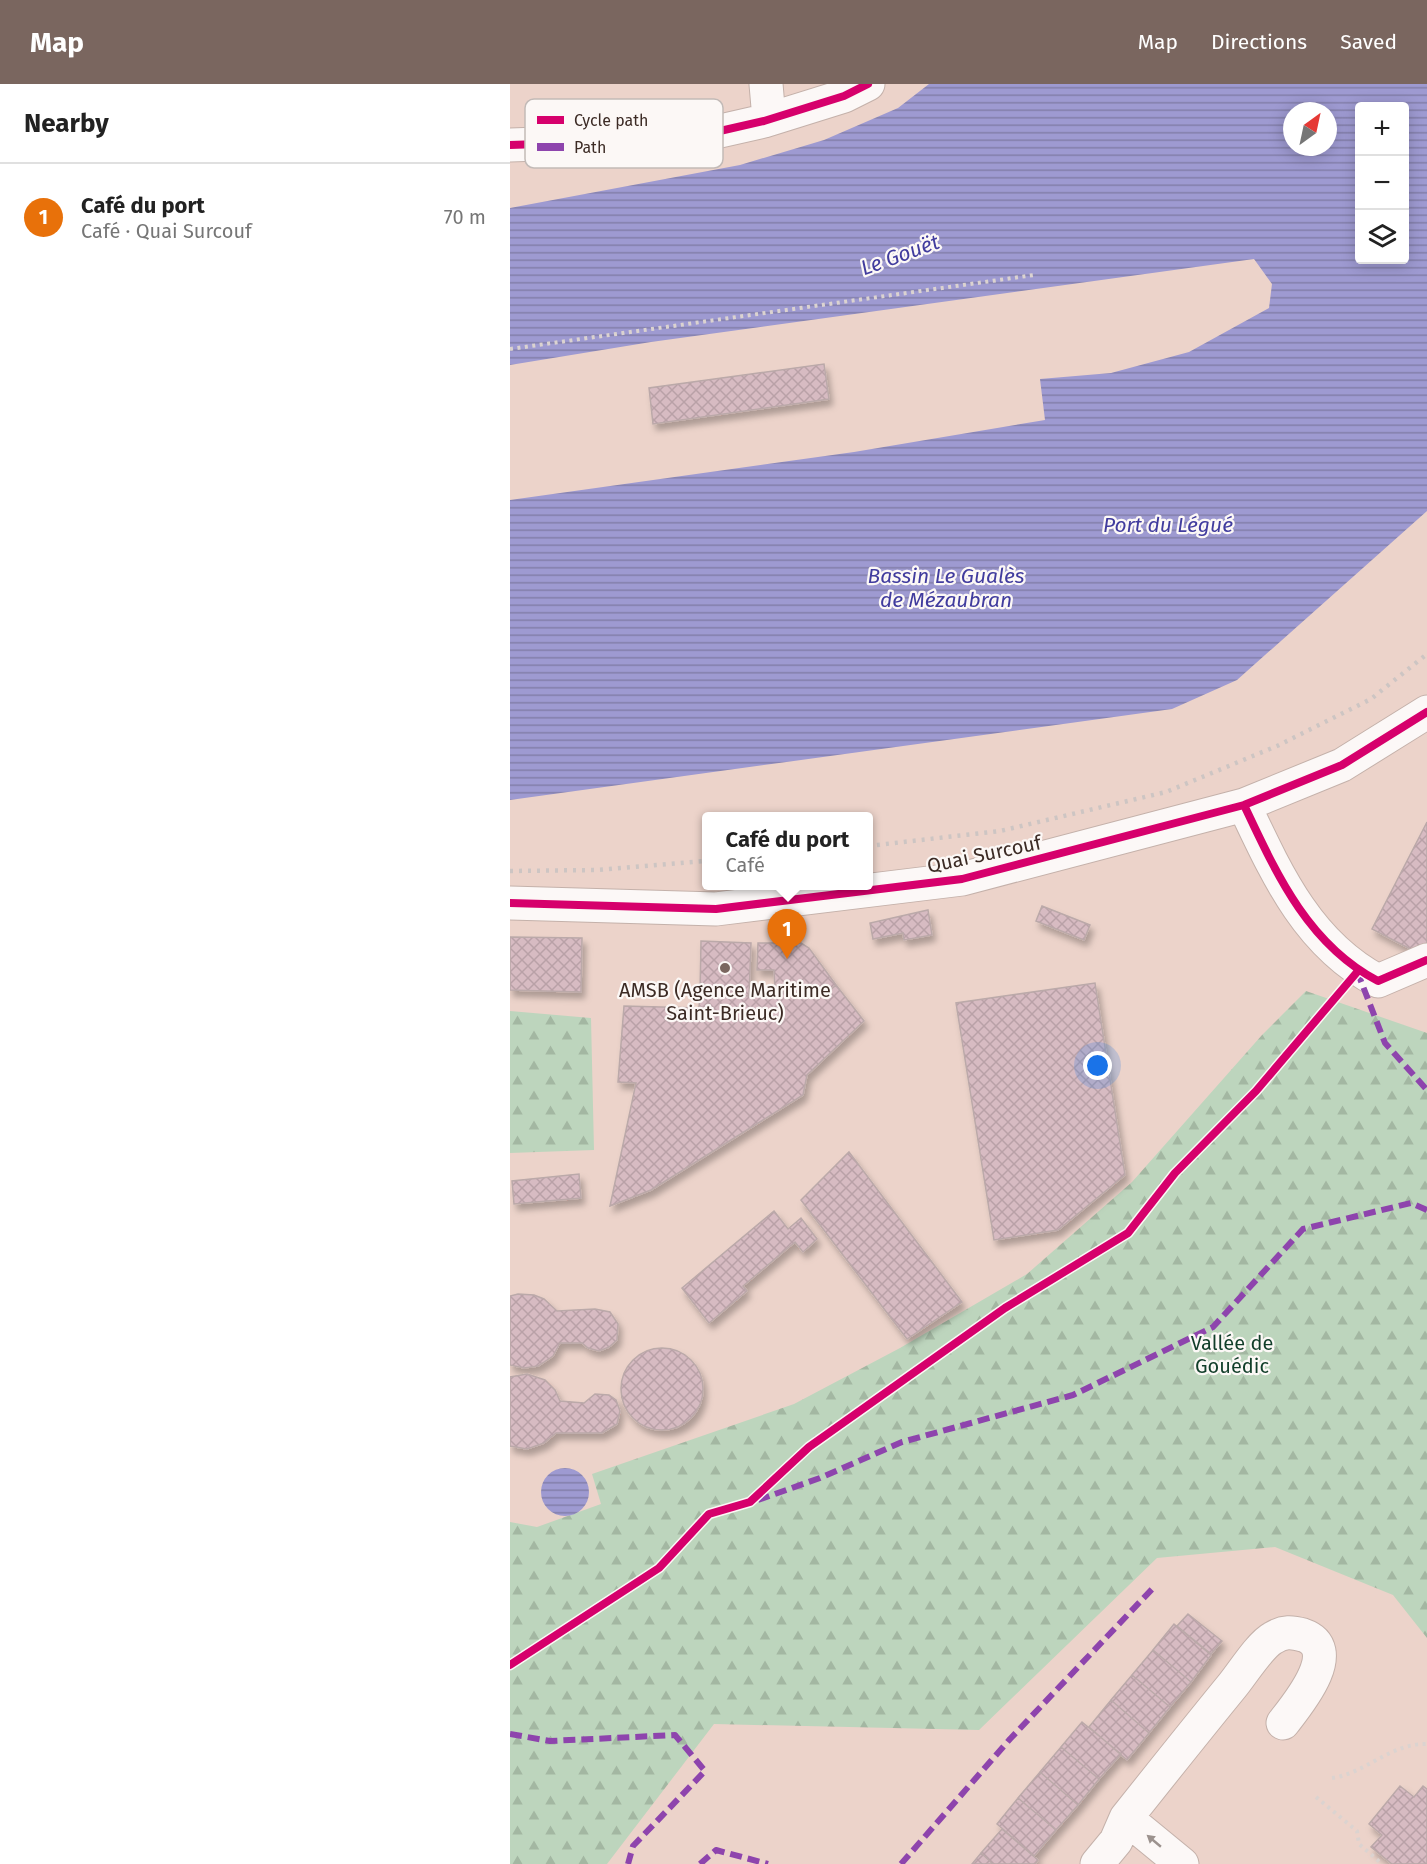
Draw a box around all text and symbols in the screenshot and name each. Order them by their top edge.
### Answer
text: Map [30,26,84,59]
text: Map [1138,29,1178,55]
text: Directions [1211,29,1307,55]
text: Saved [1340,29,1397,55]
legend [525,99,723,168]
north arrow [1283,102,1337,156]
map controls [1355,102,1409,264]
button: + [1355,102,1409,156]
text: Nearby [24,108,109,139]
text: Cycle path [574,111,648,130]
text: Path [574,138,606,157]
button: − [1355,156,1409,210]
text: Café du port [81,192,205,219]
text: 1 [39,205,48,229]
text: 70 m [444,205,486,229]
button: layers [1355,210,1409,264]
text: Café · Quai Surcouf [81,219,252,243]
water label: Le Gouët [857,229,943,281]
water label: Port du Légué [1103,512,1233,538]
water label: Bassin Le Gualès de Mézaubran [868,563,1025,613]
popup [702,812,873,890]
text: Café du port [726,826,849,853]
street label: Quai Surcouf [925,830,1045,878]
text: Café [726,853,765,877]
pin: 1 [768,910,806,959]
marker: AMSB (Agence Maritime Saint-Brieuc) [718,961,732,975]
place label: AMSB (Agence Maritime Saint-Brieuc) [619,978,831,1025]
your location [1083,1051,1112,1080]
park label: Vallée de Gouédic [1191,1331,1273,1378]
one-way arrow [1147,1835,1162,1848]

